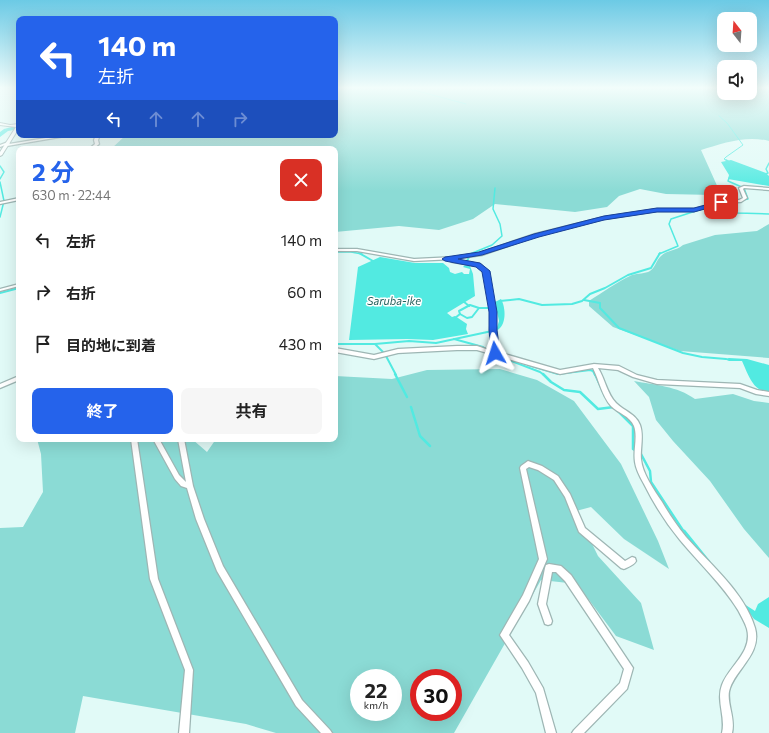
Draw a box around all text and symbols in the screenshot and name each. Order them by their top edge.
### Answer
north arrow [717,12,757,52]
map controls [717,12,757,100]
text: 140 m [98,28,176,62]
icon: left [32,32,84,84]
button: sound [717,60,757,100]
text: 左折 [98,65,134,87]
icon: left [103,108,125,130]
icon: ahead [145,108,167,130]
icon: ahead [187,108,209,130]
icon: right [229,108,251,130]
text: 2 分 [32,157,74,186]
button: close [280,159,322,201]
pin [704,185,738,219]
text: 630 m · 22:44 [32,187,111,203]
icon: arrive [710,191,732,213]
icon: left [32,229,54,251]
text: 140 m [281,231,322,249]
text: 左折 [66,232,96,250]
icon: right [32,281,54,303]
text: 60 m [287,283,322,301]
text: 右折 [66,284,96,302]
water label: Saruba-ike [367,294,421,307]
position arrow [474,332,516,374]
icon: arrive [32,333,54,355]
text: 430 m [279,335,322,353]
text: 目的地に到着 [66,336,156,354]
button: 終了 [32,388,173,434]
button: 共有 [181,388,322,434]
speed limit sign: 30 [410,669,462,721]
text: 22 [365,678,387,702]
text: km/h [364,699,388,711]

